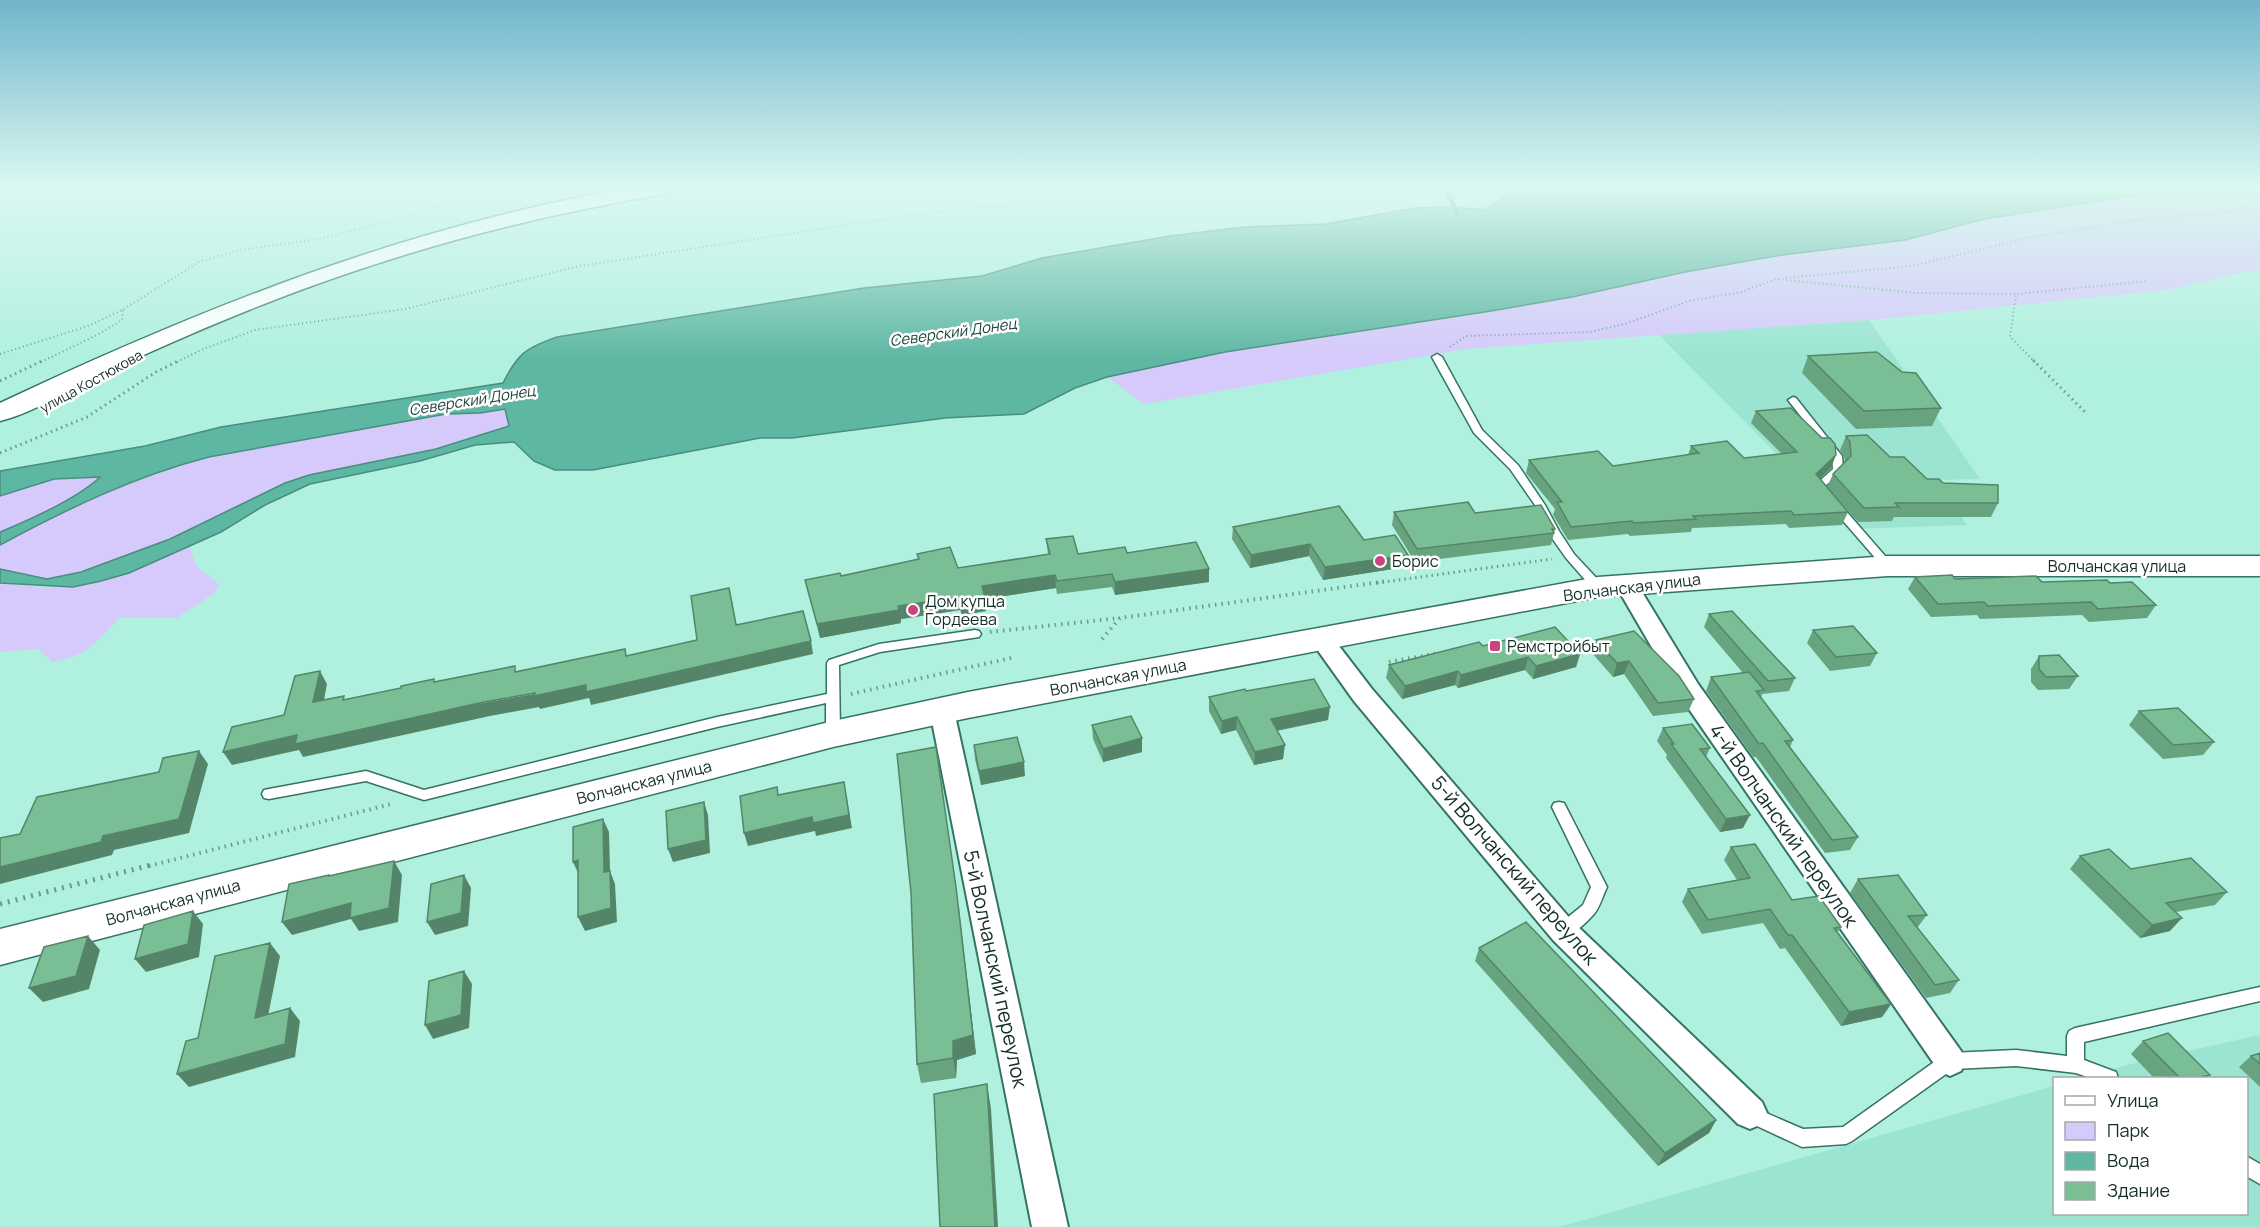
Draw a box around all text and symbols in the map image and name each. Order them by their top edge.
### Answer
water label: Северский Донец [888,313,1018,351]
street label: улица Костюкова [36,345,146,417]
water label: Северский Донец [407,380,537,420]
place label: Борис [1392,550,1439,572]
marker: Борис [1373,554,1387,568]
street label: Волчанская улица [2048,555,2186,577]
street label: Волчанская улица [1562,568,1702,606]
place label: Дом купца Гордеева [925,590,1005,630]
marker: Дом купца Гордеева [906,603,920,617]
place label: Ремстройбыт [1507,635,1610,657]
marker: Ремстройбыт [1488,639,1502,653]
street label: Волчанская улица [1048,653,1188,701]
street label: 4-й Волчанский переулок [1703,718,1865,933]
street label: Волчанская улица [574,755,714,809]
street label: 5-й Волчанский переулок [1425,770,1605,971]
street label: 5-й Волчанский переулок [958,848,1035,1091]
street label: Волчанская улица [103,873,243,931]
legend [2053,1077,2248,1215]
text: Улица [2107,1088,2159,1112]
text: Парк [2107,1118,2150,1142]
text: Вода [2107,1148,2149,1172]
text: Здание [2107,1178,2170,1202]

